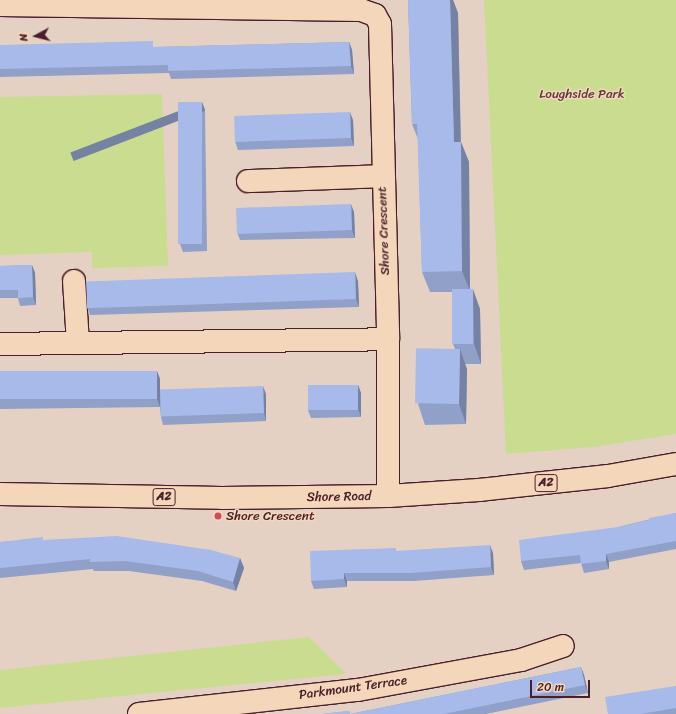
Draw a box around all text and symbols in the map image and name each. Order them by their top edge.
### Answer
north arrow [16,16,56,56]
text: N [14,33,33,42]
park label: Loughside Park [539,86,625,102]
street label: Shore Crescent [375,186,393,276]
road number: A2 [534,473,558,493]
road number: A2 [152,487,176,507]
street label: Shore Road [306,489,372,505]
place label: Shore Crescent [226,508,315,524]
marker: Shore Crescent [213,511,223,521]
scale bar [532,672,592,698]
street label: Parkmount Terrace [298,673,408,703]
text: 20 m [537,676,564,698]

